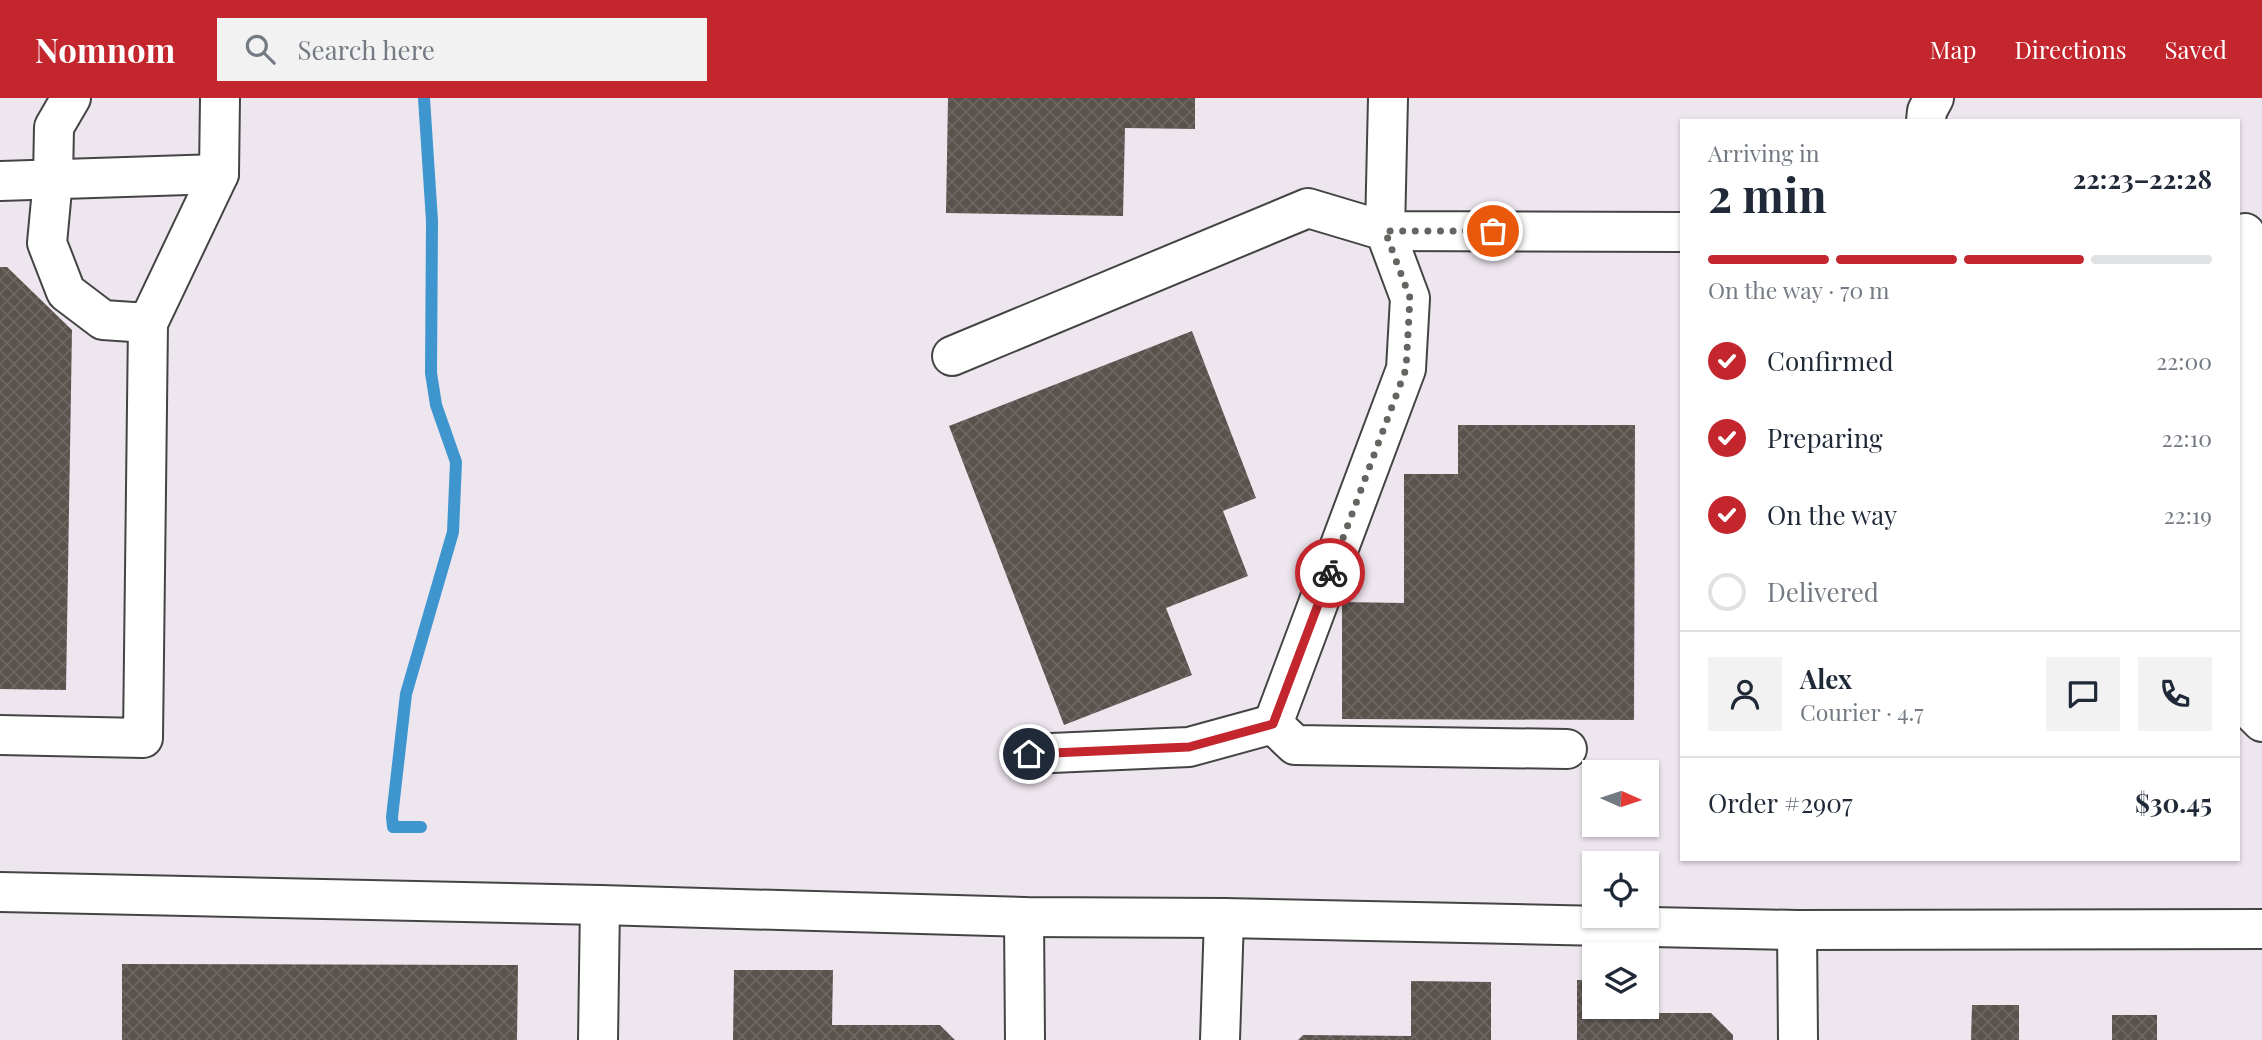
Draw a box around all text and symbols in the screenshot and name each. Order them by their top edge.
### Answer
search box [217,18,707,81]
text: Nomnom [35,27,175,71]
icon: search [241,30,279,68]
text: Search here [297,32,435,67]
text: Map [1930,33,1976,65]
text: Directions [2014,33,2127,65]
text: Saved [2165,33,2227,65]
text: Arriving in [1708,137,1820,168]
text: 22:23–22:28 [2073,161,2212,196]
text: 2 min [1708,163,1827,225]
pin [1463,201,1523,261]
icon: bag [1474,212,1512,250]
text: On the way · 70 m [1708,274,1889,305]
icon: check [1708,342,1746,380]
text: Confirmed [1767,343,1894,378]
text: 22:00 [2156,345,2212,376]
icon: check [1708,419,1746,457]
text: Preparing [1767,420,1883,455]
text: 22:10 [2162,422,2212,453]
icon: check [1708,496,1746,534]
text: On the way [1767,497,1897,532]
text: 22:19 [2164,499,2212,530]
courier [1295,538,1365,608]
icon: bike [1311,554,1349,592]
text: Delivered [1767,574,1879,609]
button: person [1708,657,1782,731]
button: chat [2046,657,2120,731]
button: phone [2138,657,2212,731]
text: Alex [1800,661,1852,696]
text: Courier · 4.7 [1800,696,1924,727]
pin [999,724,1059,784]
icon: home [1010,735,1048,773]
north arrow [1582,760,1659,836]
map controls [1582,760,1659,1019]
text: Order #2907 [1708,785,1852,820]
text: $30.45 [2135,785,2212,820]
button: locate [1582,851,1659,928]
button: layers [1582,942,1659,1019]

